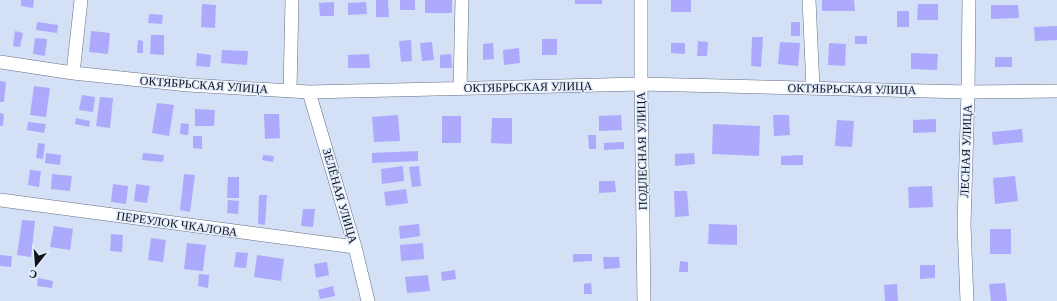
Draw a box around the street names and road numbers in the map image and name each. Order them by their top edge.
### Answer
street label: ОКТЯБРЬСКАЯ УЛИЦА [139,74,269,96]
street label: ОКТЯБРЬСКАЯ УЛИЦА [464,79,593,95]
street label: ОКТЯБРЬСКАЯ УЛИЦА [788,81,917,97]
street label: ПОДЛЕСНАЯ УЛИЦА [634,92,650,210]
street label: ЛЕСНАЯ УЛИЦА [957,104,975,198]
street label: ЗЕЛЁНАЯ УЛИЦА [320,147,360,245]
street label: ПЕРЕУЛОК ЧКАЛОВА [116,209,239,239]

